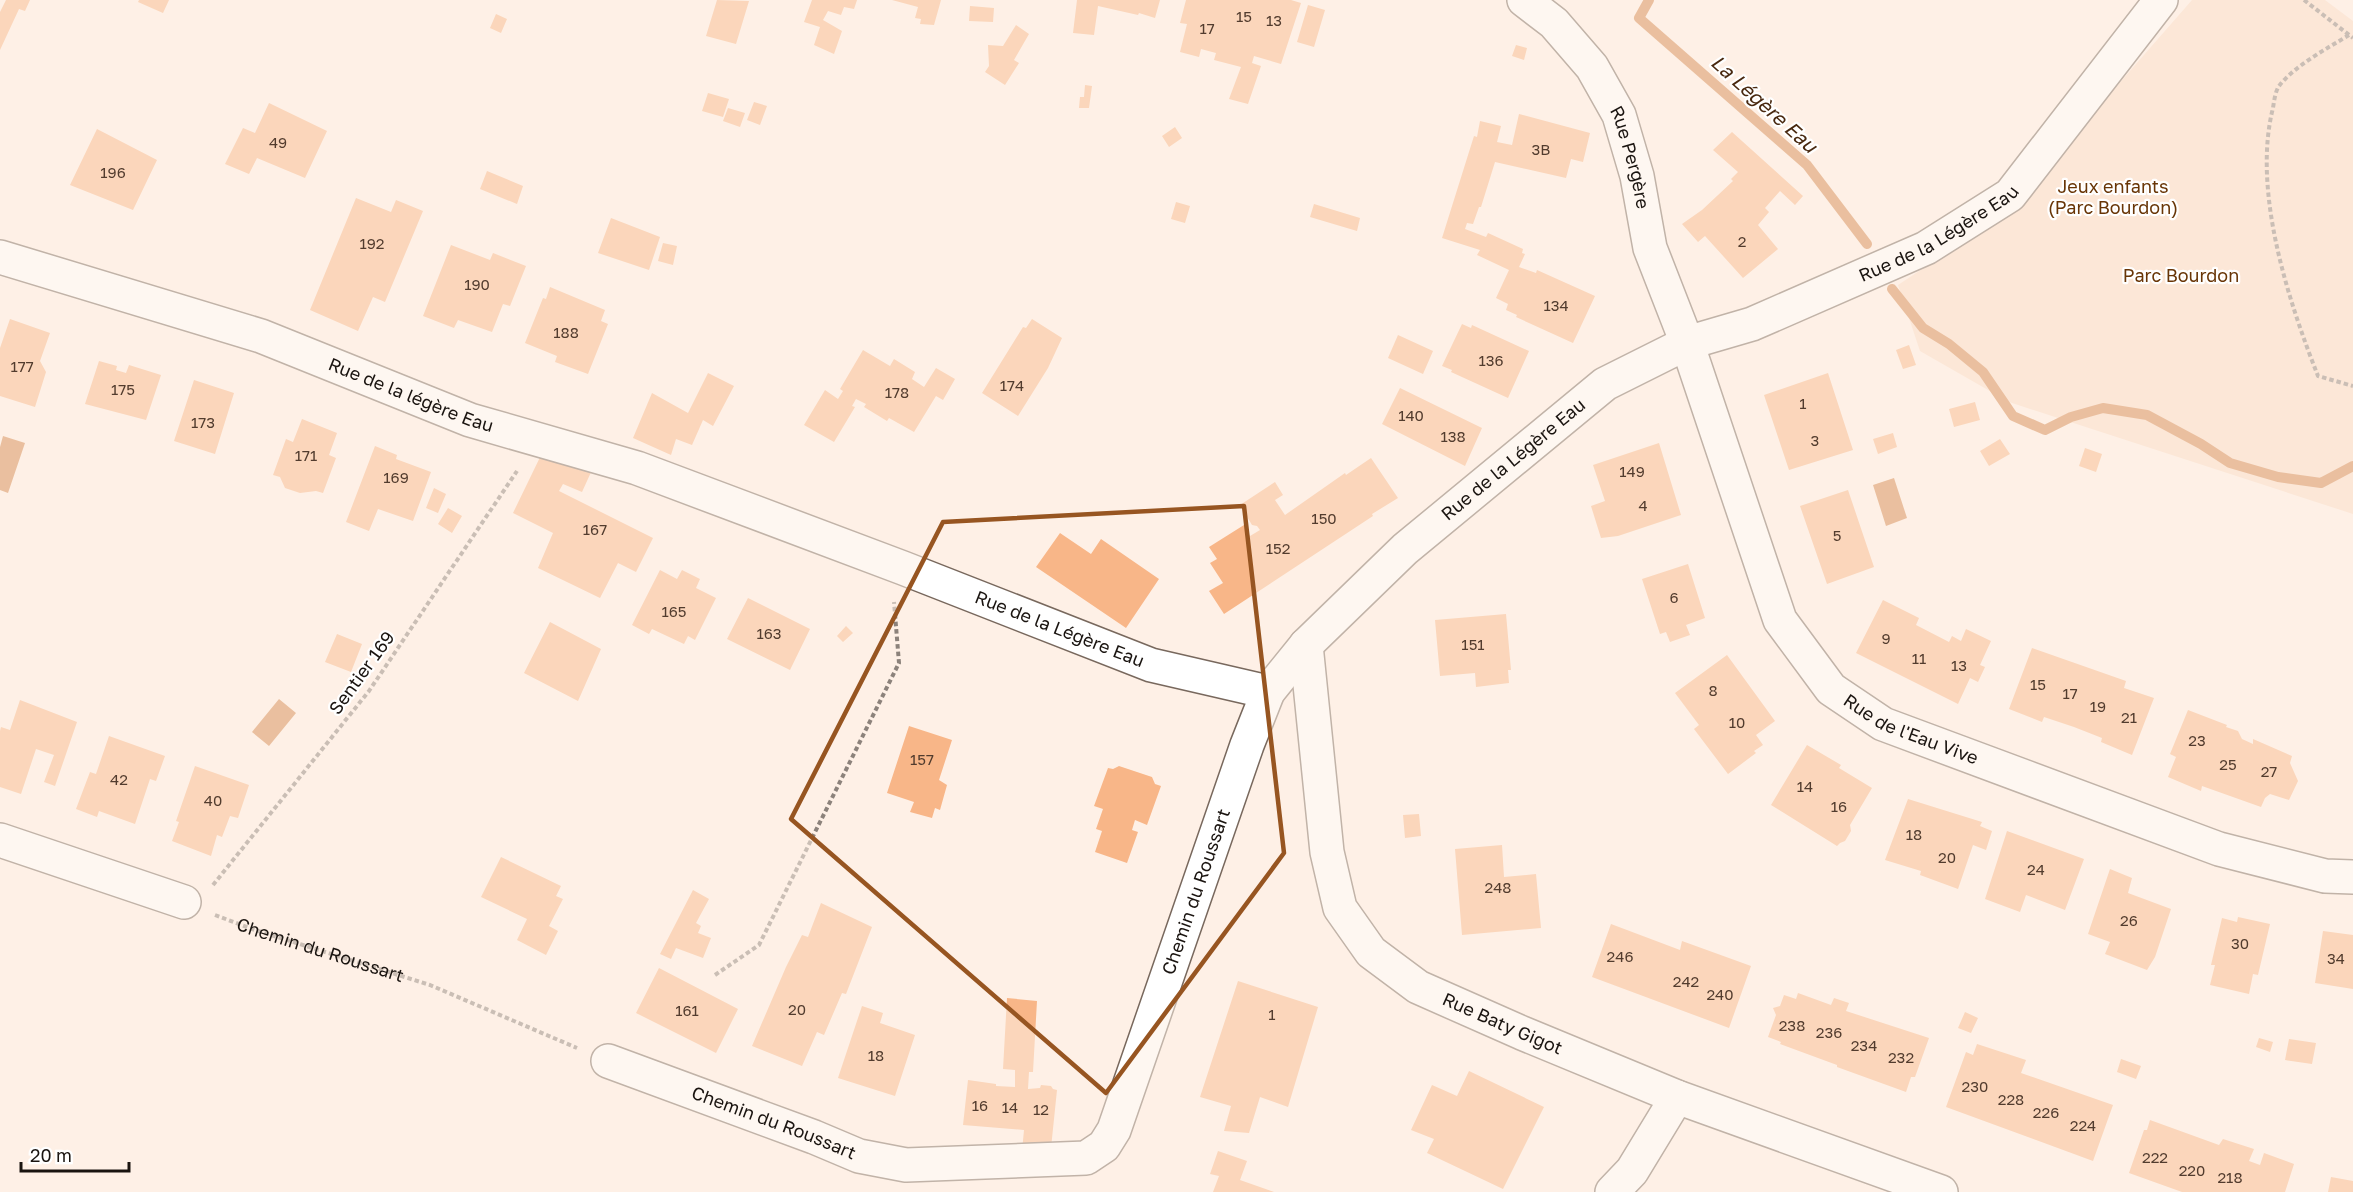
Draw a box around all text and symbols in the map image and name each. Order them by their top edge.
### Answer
house number: 15 [1236,7,1252,25]
house number: 13 [1266,11,1282,29]
house number: 17 [1199,19,1215,37]
water label: La Légère Eau [1706,49,1824,159]
street label: Rue Pergère [1606,101,1655,210]
house number: 49 [269,133,287,151]
house number: 3B [1532,140,1550,158]
house number: 196 [100,163,126,181]
park label: Jeux enfants (Parc Bourdon) [2048,175,2178,218]
street label: Rue de la Légère Eau [1855,181,2023,286]
house number: 2 [1738,232,1746,250]
house number: 192 [359,234,385,252]
park label: Parc Bourdon [2123,264,2239,286]
house number: 190 [464,275,490,293]
house number: 134 [1543,296,1569,314]
house number: 188 [553,323,579,341]
house number: 136 [1478,351,1504,369]
street label: Rue de la légère Eau [326,352,496,436]
house number: 177 [10,357,34,375]
house number: 174 [1000,376,1024,394]
house number: 175 [111,380,135,398]
house number: 178 [885,383,909,401]
street label: Rue de la Légère Eau [1436,393,1589,525]
house number: 1 [1799,394,1807,412]
house number: 140 [1398,406,1424,424]
house number: 173 [191,413,215,431]
house number: 138 [1440,427,1466,445]
house number: 3 [1811,431,1819,449]
house number: 171 [295,446,317,464]
house number: 149 [1619,462,1645,480]
house number: 169 [383,468,409,486]
house number: 4 [1638,496,1648,514]
house number: 150 [1311,509,1337,527]
house number: 167 [583,520,607,538]
house number: 5 [1833,526,1841,544]
house number: 152 [1266,539,1290,557]
street label: Rue de la Légère Eau [972,585,1148,671]
house number: 6 [1669,588,1679,606]
house number: 165 [661,602,687,620]
house number: 163 [756,624,782,642]
street label: Sentier 169 [324,627,399,718]
house number: 9 [1881,629,1891,647]
house number: 151 [1461,635,1485,653]
house number: 11 [1912,649,1926,667]
house number: 13 [1951,656,1967,674]
house number: 15 [2030,675,2046,693]
house number: 8 [1708,681,1718,699]
house number: 17 [2062,684,2078,702]
street label: Rue de l'Eau Vive [1840,689,1982,768]
house number: 19 [2090,697,2106,715]
house number: 21 [2121,708,2137,726]
house number: 10 [1729,713,1745,731]
house number: 23 [2188,731,2206,749]
house number: 157 [910,750,934,768]
house number: 25 [2219,755,2237,773]
house number: 27 [2261,762,2277,780]
house number: 42 [110,770,128,788]
house number: 14 [1797,777,1813,795]
house number: 40 [204,791,222,809]
house number: 16 [1831,797,1847,815]
street label: Chemin du Roussart [1157,805,1234,977]
house number: 18 [1906,825,1922,843]
house number: 20 [1938,848,1956,866]
house number: 24 [2027,860,2045,878]
house number: 248 [1484,878,1512,896]
house number: 26 [2120,911,2138,929]
street label: Chemin du Roussart [234,912,407,986]
house number: 30 [2231,934,2249,952]
house number: 246 [1607,947,1633,965]
house number: 34 [2327,949,2345,967]
house number: 242 [1673,972,1699,990]
house number: 240 [1706,985,1734,1003]
street label: Rue Baty Gigot [1439,987,1566,1058]
house number: 20 [788,1000,806,1018]
house number: 161 [675,1001,699,1019]
house number: 1 [1268,1005,1276,1023]
house number: 238 [1779,1016,1805,1034]
house number: 236 [1816,1023,1842,1041]
house number: 234 [1851,1036,1877,1054]
house number: 18 [868,1046,884,1064]
house number: 232 [1888,1048,1914,1066]
house number: 230 [1962,1077,1988,1095]
street label: Chemin du Roussart [689,1081,860,1164]
house number: 228 [1998,1090,2024,1108]
house number: 16 [972,1096,988,1114]
house number: 14 [1002,1098,1018,1116]
house number: 12 [1033,1100,1049,1118]
house number: 226 [2033,1103,2059,1121]
house number: 224 [2070,1116,2096,1134]
scale bar [21,1135,129,1173]
text: 20 m [30,1144,72,1166]
house number: 222 [2142,1148,2168,1166]
house number: 220 [2179,1161,2205,1179]
house number: 218 [2217,1168,2243,1186]

